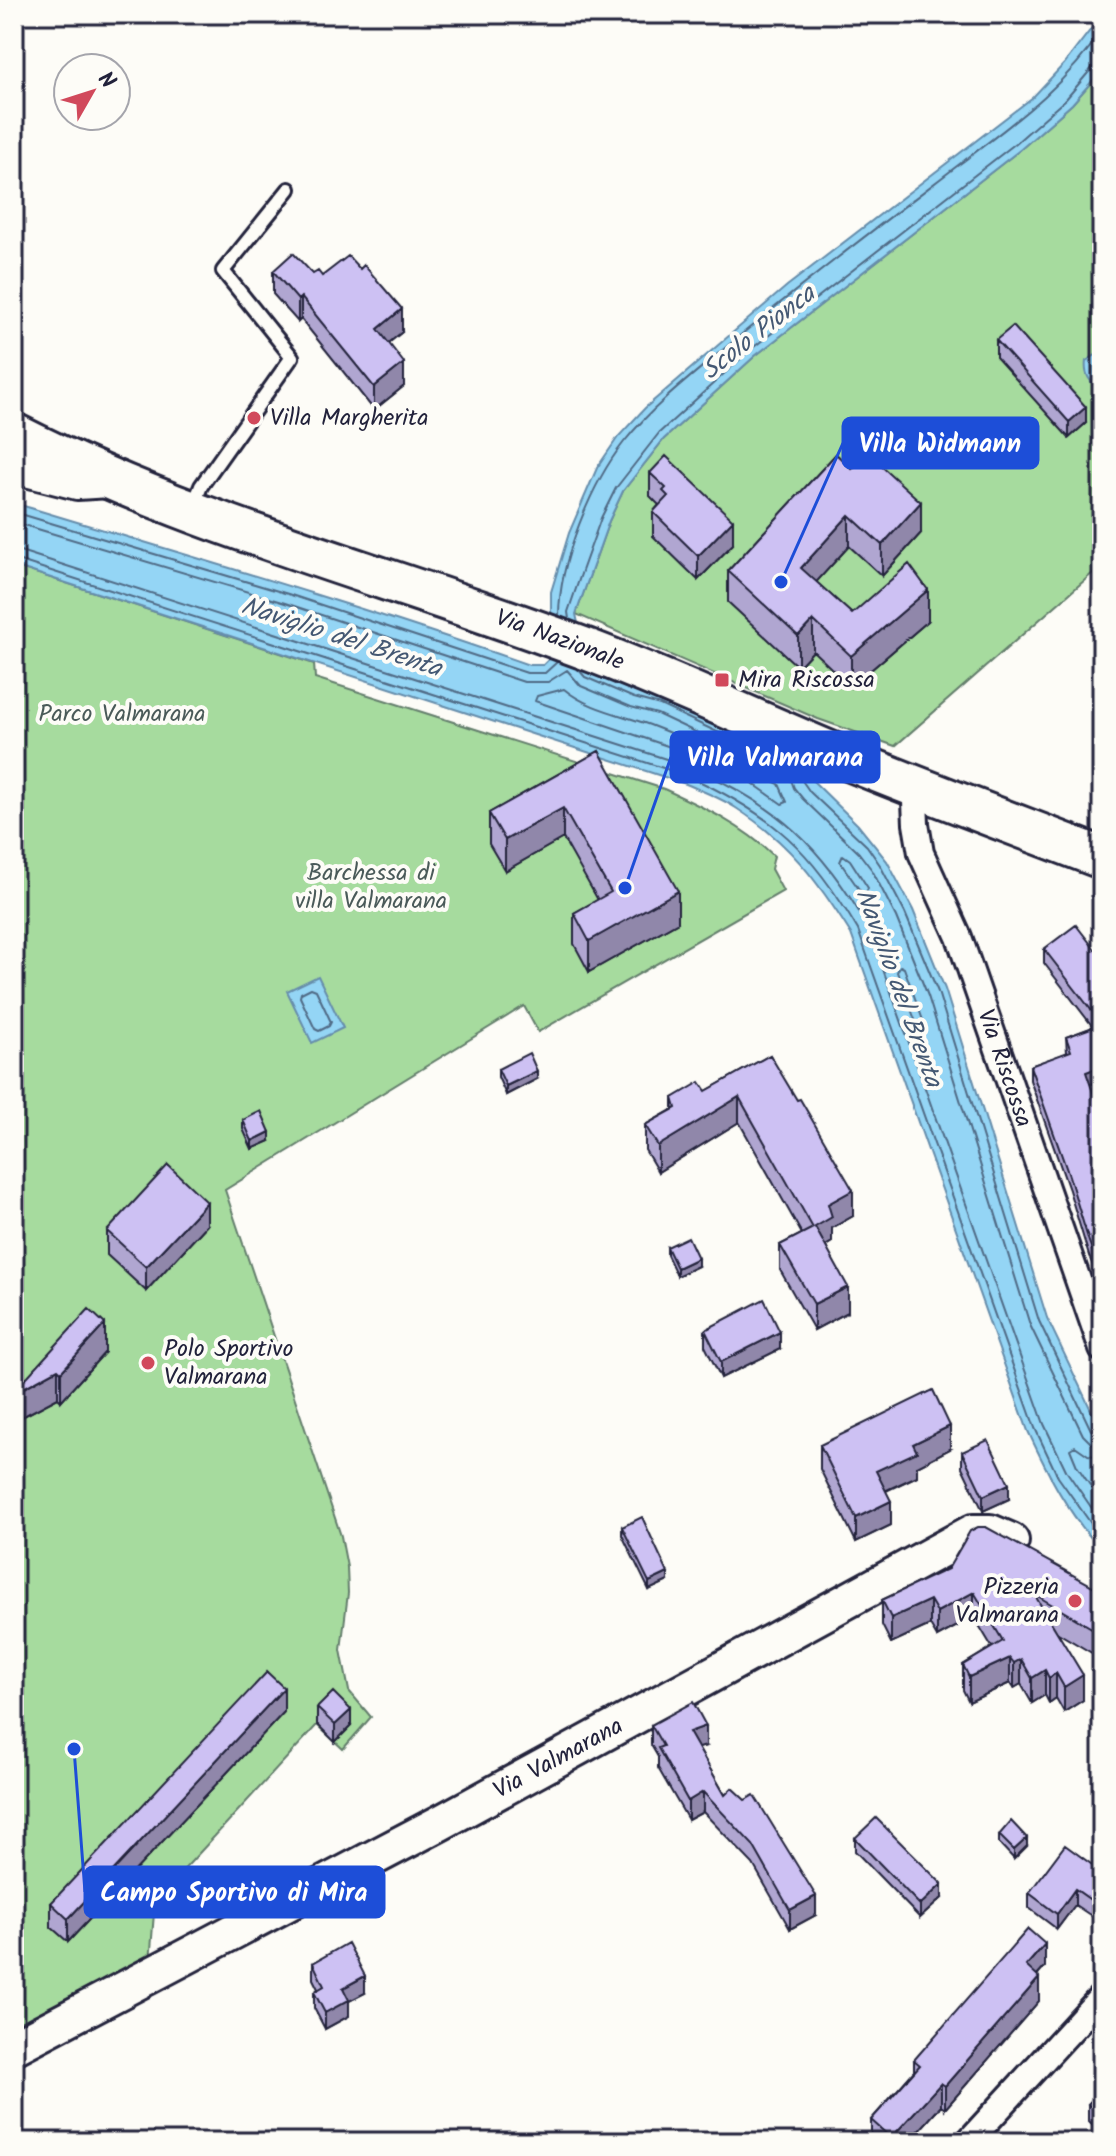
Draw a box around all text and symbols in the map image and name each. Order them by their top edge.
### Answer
north arrow [52,52,132,132]
text: N [88,65,124,97]
water label: Scolo Pionca [693,274,827,391]
place label: Villa Margherita [270,399,429,438]
marker: Villa Margherita [245,409,263,427]
callout: Villa Widmann [843,418,1038,468]
text: Villa Widmann [859,424,1021,466]
water label: Naviglio del Brenta [235,586,448,691]
street label: Via Nazionale [490,598,631,682]
place label: Mira Riscossa [738,661,875,700]
marker: Mira Riscossa [713,671,731,689]
park label: Parco Valmarana [39,695,205,734]
callout: Villa Valmarana [671,732,879,782]
text: Villa Valmarana [687,738,863,780]
park label: Barchessa di villa Valmarana [295,854,447,921]
water label: Naviglio del Brenta [843,883,954,1095]
street label: Via Riscossa [966,1004,1043,1132]
place label: Polo Sportivo Valmarana [164,1330,293,1397]
marker: Polo Sportivo Valmarana [139,1354,157,1372]
place label: Pizzeria Valmarana [955,1568,1059,1635]
marker: Pizzeria Valmarana [1066,1592,1084,1610]
street label: Via Valmarana [486,1707,630,1810]
callout: Campo Sportivo di Mira [85,1867,384,1917]
text: Campo Sportivo di Mira [100,1873,368,1915]

